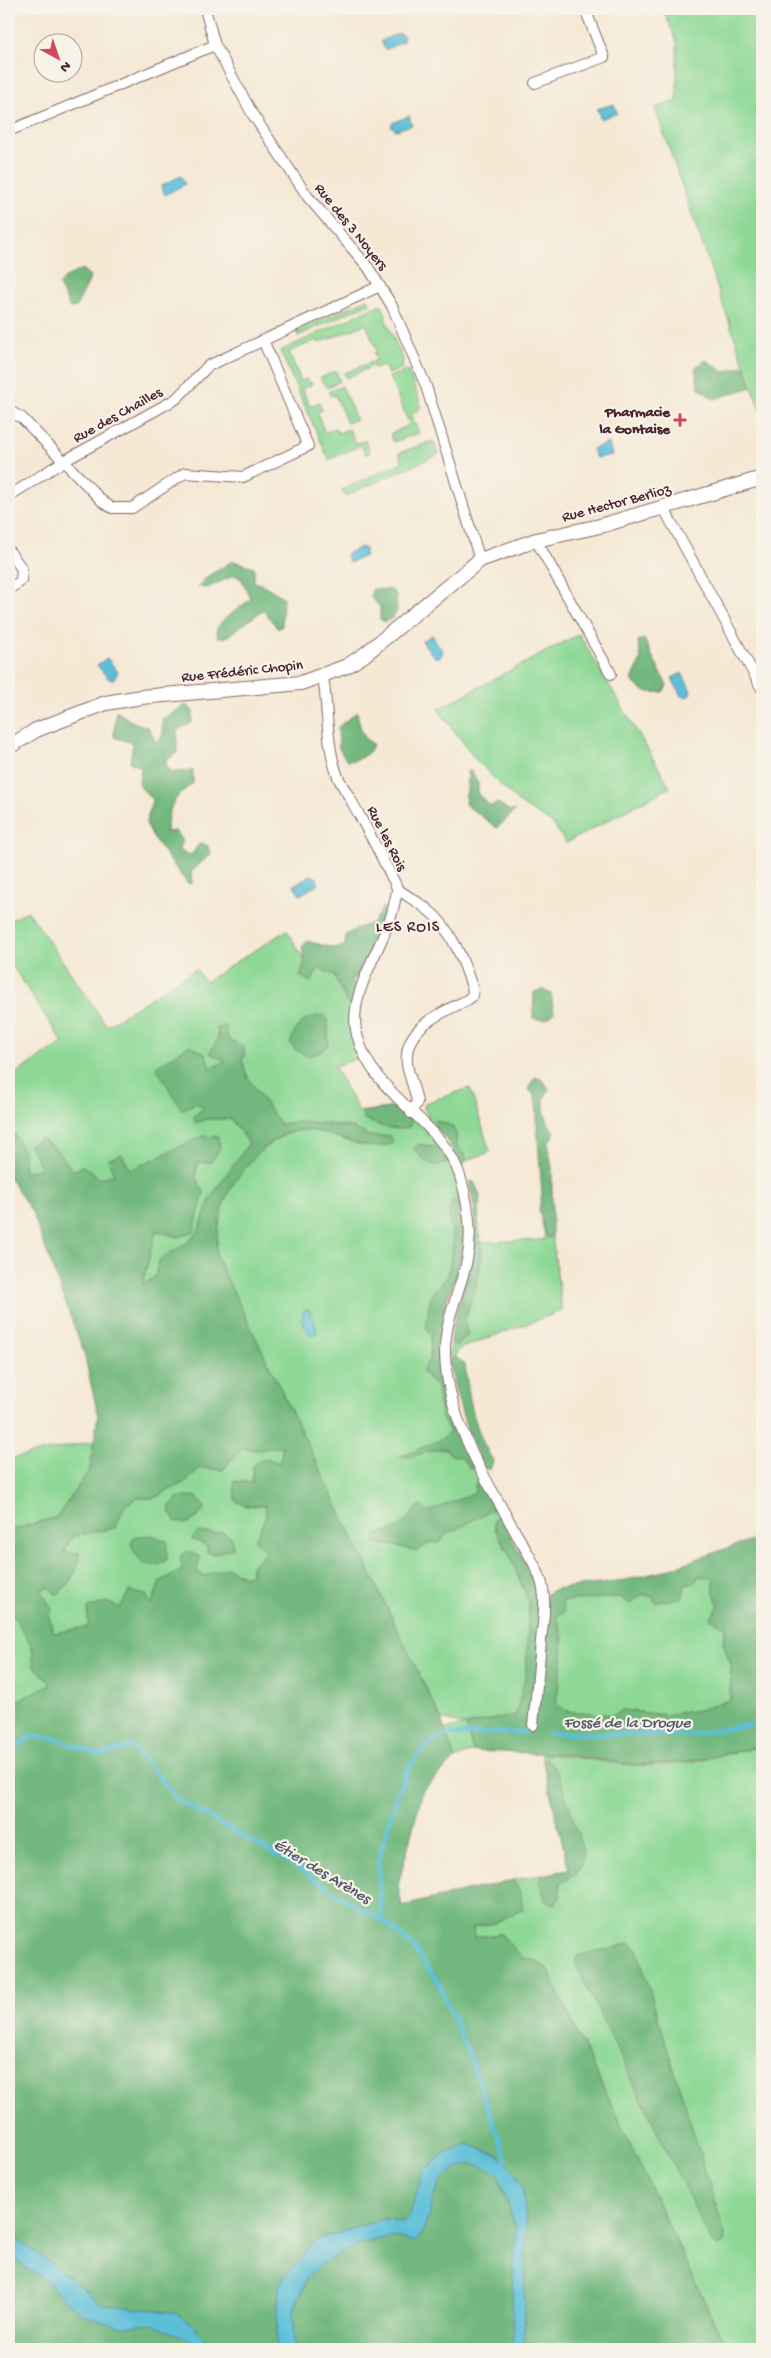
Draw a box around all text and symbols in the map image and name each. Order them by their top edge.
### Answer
north arrow [32,32,82,82]
text: N [56,57,74,75]
street label: Rue des 3 Noyers [310,180,391,275]
street label: Rue des Chailles [70,384,166,448]
place label: Pharmacie la Gontaise [598,404,671,439]
marker: Pharmacie la Gontaise [674,414,686,426]
street label: Rue Hector Berlioz [560,481,673,527]
street label: Rue Frédéric Chopin [180,657,304,687]
street label: Rue les Rois [362,803,411,875]
district label: LES ROIS [376,919,440,938]
water label: Fossé de la Drogue [563,1715,691,1734]
water label: Étier des Arènes [269,1837,375,1911]

